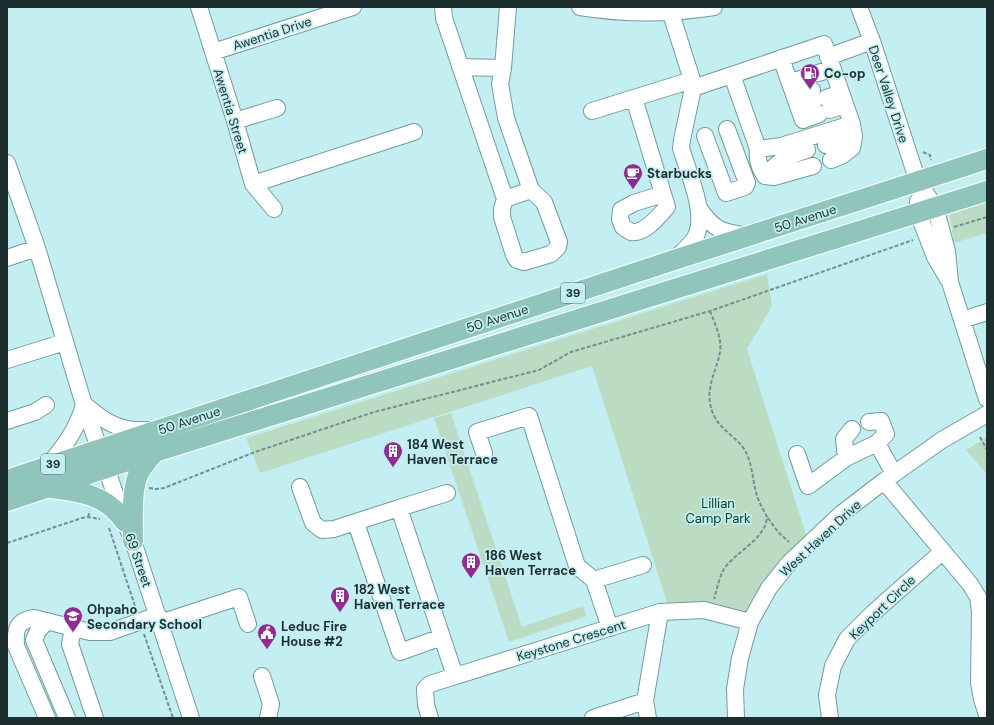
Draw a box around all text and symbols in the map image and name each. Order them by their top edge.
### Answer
street label: Awentia Drive [230,13,314,54]
street label: Deer Valley Drive [865,43,912,145]
fuel station icon: Co-op [799,62,821,90]
place label: Co-op [824,65,865,82]
street label: Awentia Street [209,66,252,156]
cafe icon: Starbucks [622,162,644,190]
place label: Starbucks [647,165,712,182]
street label: 50 Avenue [772,200,838,237]
road number: 39 [561,283,585,303]
street label: 50 Avenue [464,300,530,337]
street label: 50 Avenue [156,402,222,439]
place label: 184 West Haven Terrace [407,436,498,468]
building icon: 184 West Haven Terrace [382,440,404,468]
road number: 39 [41,454,65,474]
park label: Lillian Camp Park [685,495,751,527]
street label: West Haven Drive [776,496,865,581]
street label: 69 Street [121,531,156,590]
place label: 186 West Haven Terrace [485,547,576,579]
building icon: 186 West Haven Terrace [460,551,482,579]
street label: Keyport Circle [846,572,919,643]
place label: 182 West Haven Terrace [354,581,445,613]
building icon: 182 West Haven Terrace [329,585,351,613]
place label: Ohpaho Secondary School [87,601,202,633]
school or university icon: Ohpaho Secondary School [62,605,84,633]
street label: Keystone Crescent [514,616,628,665]
place label: Leduc Fire House #2 [281,618,347,650]
public building icon: Leduc Fire House #2 [256,622,278,650]

